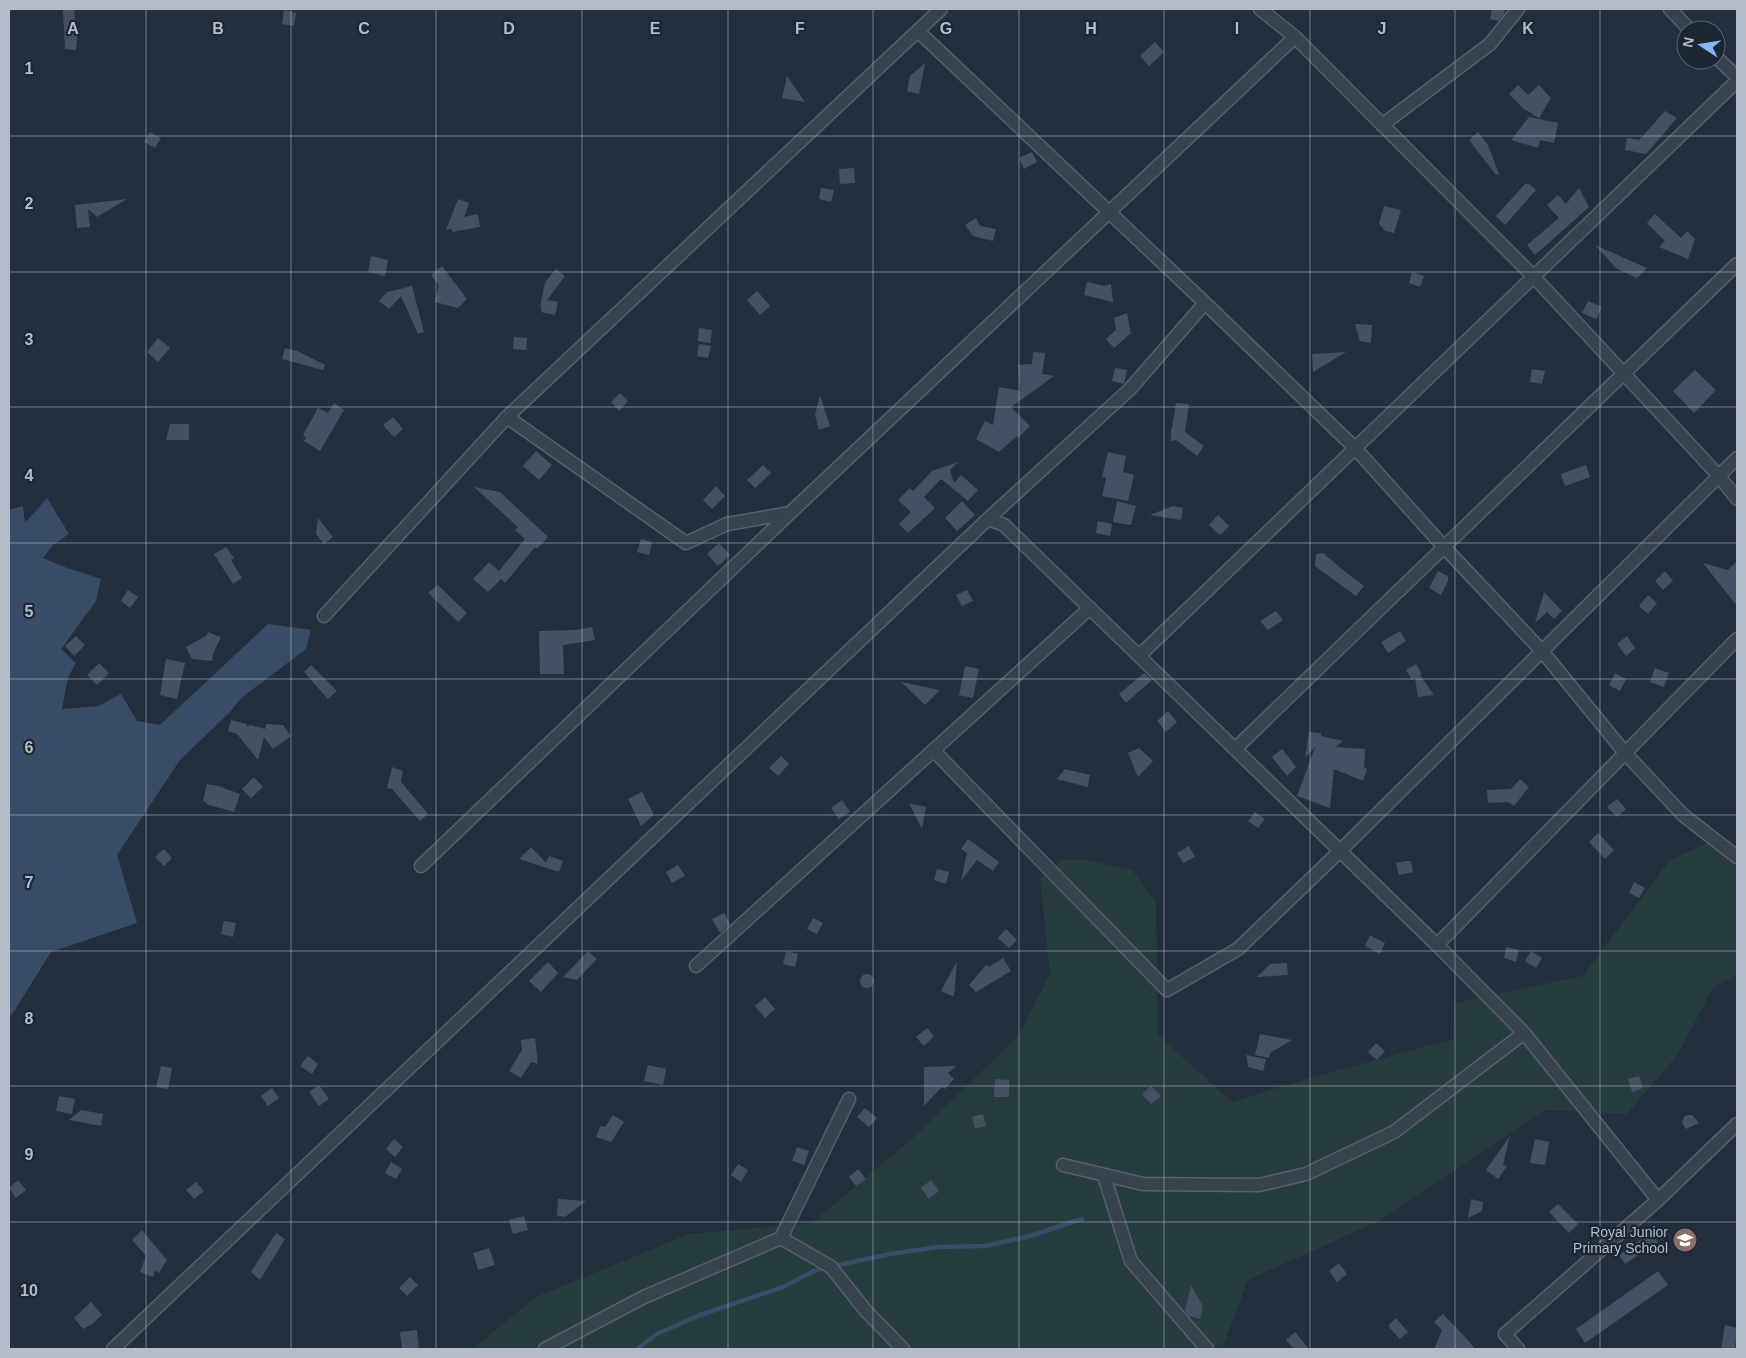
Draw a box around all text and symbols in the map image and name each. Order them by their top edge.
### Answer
text: A [67,20,79,37]
text: B [212,20,224,37]
text: C [358,20,370,37]
text: D [503,20,515,37]
text: E [650,20,661,37]
text: F [795,20,805,37]
text: G [940,20,952,37]
text: H [1085,20,1097,37]
text: I [1235,20,1239,37]
text: J [1378,20,1386,37]
text: K [1522,20,1534,37]
north arrow [1676,20,1726,70]
text: N [1679,36,1697,49]
text: 1 [25,60,34,77]
text: 2 [25,195,34,212]
text: 3 [25,331,34,348]
text: 4 [25,467,34,484]
text: 5 [25,603,34,620]
text: 6 [25,739,34,756]
text: 7 [25,874,34,891]
text: 8 [25,1010,34,1027]
text: 9 [25,1146,34,1163]
place label: Royal Junior Primary School [1573,1224,1668,1256]
school or university icon: Royal Junior Primary School [1672,1227,1698,1253]
text: 10 [20,1282,38,1299]

